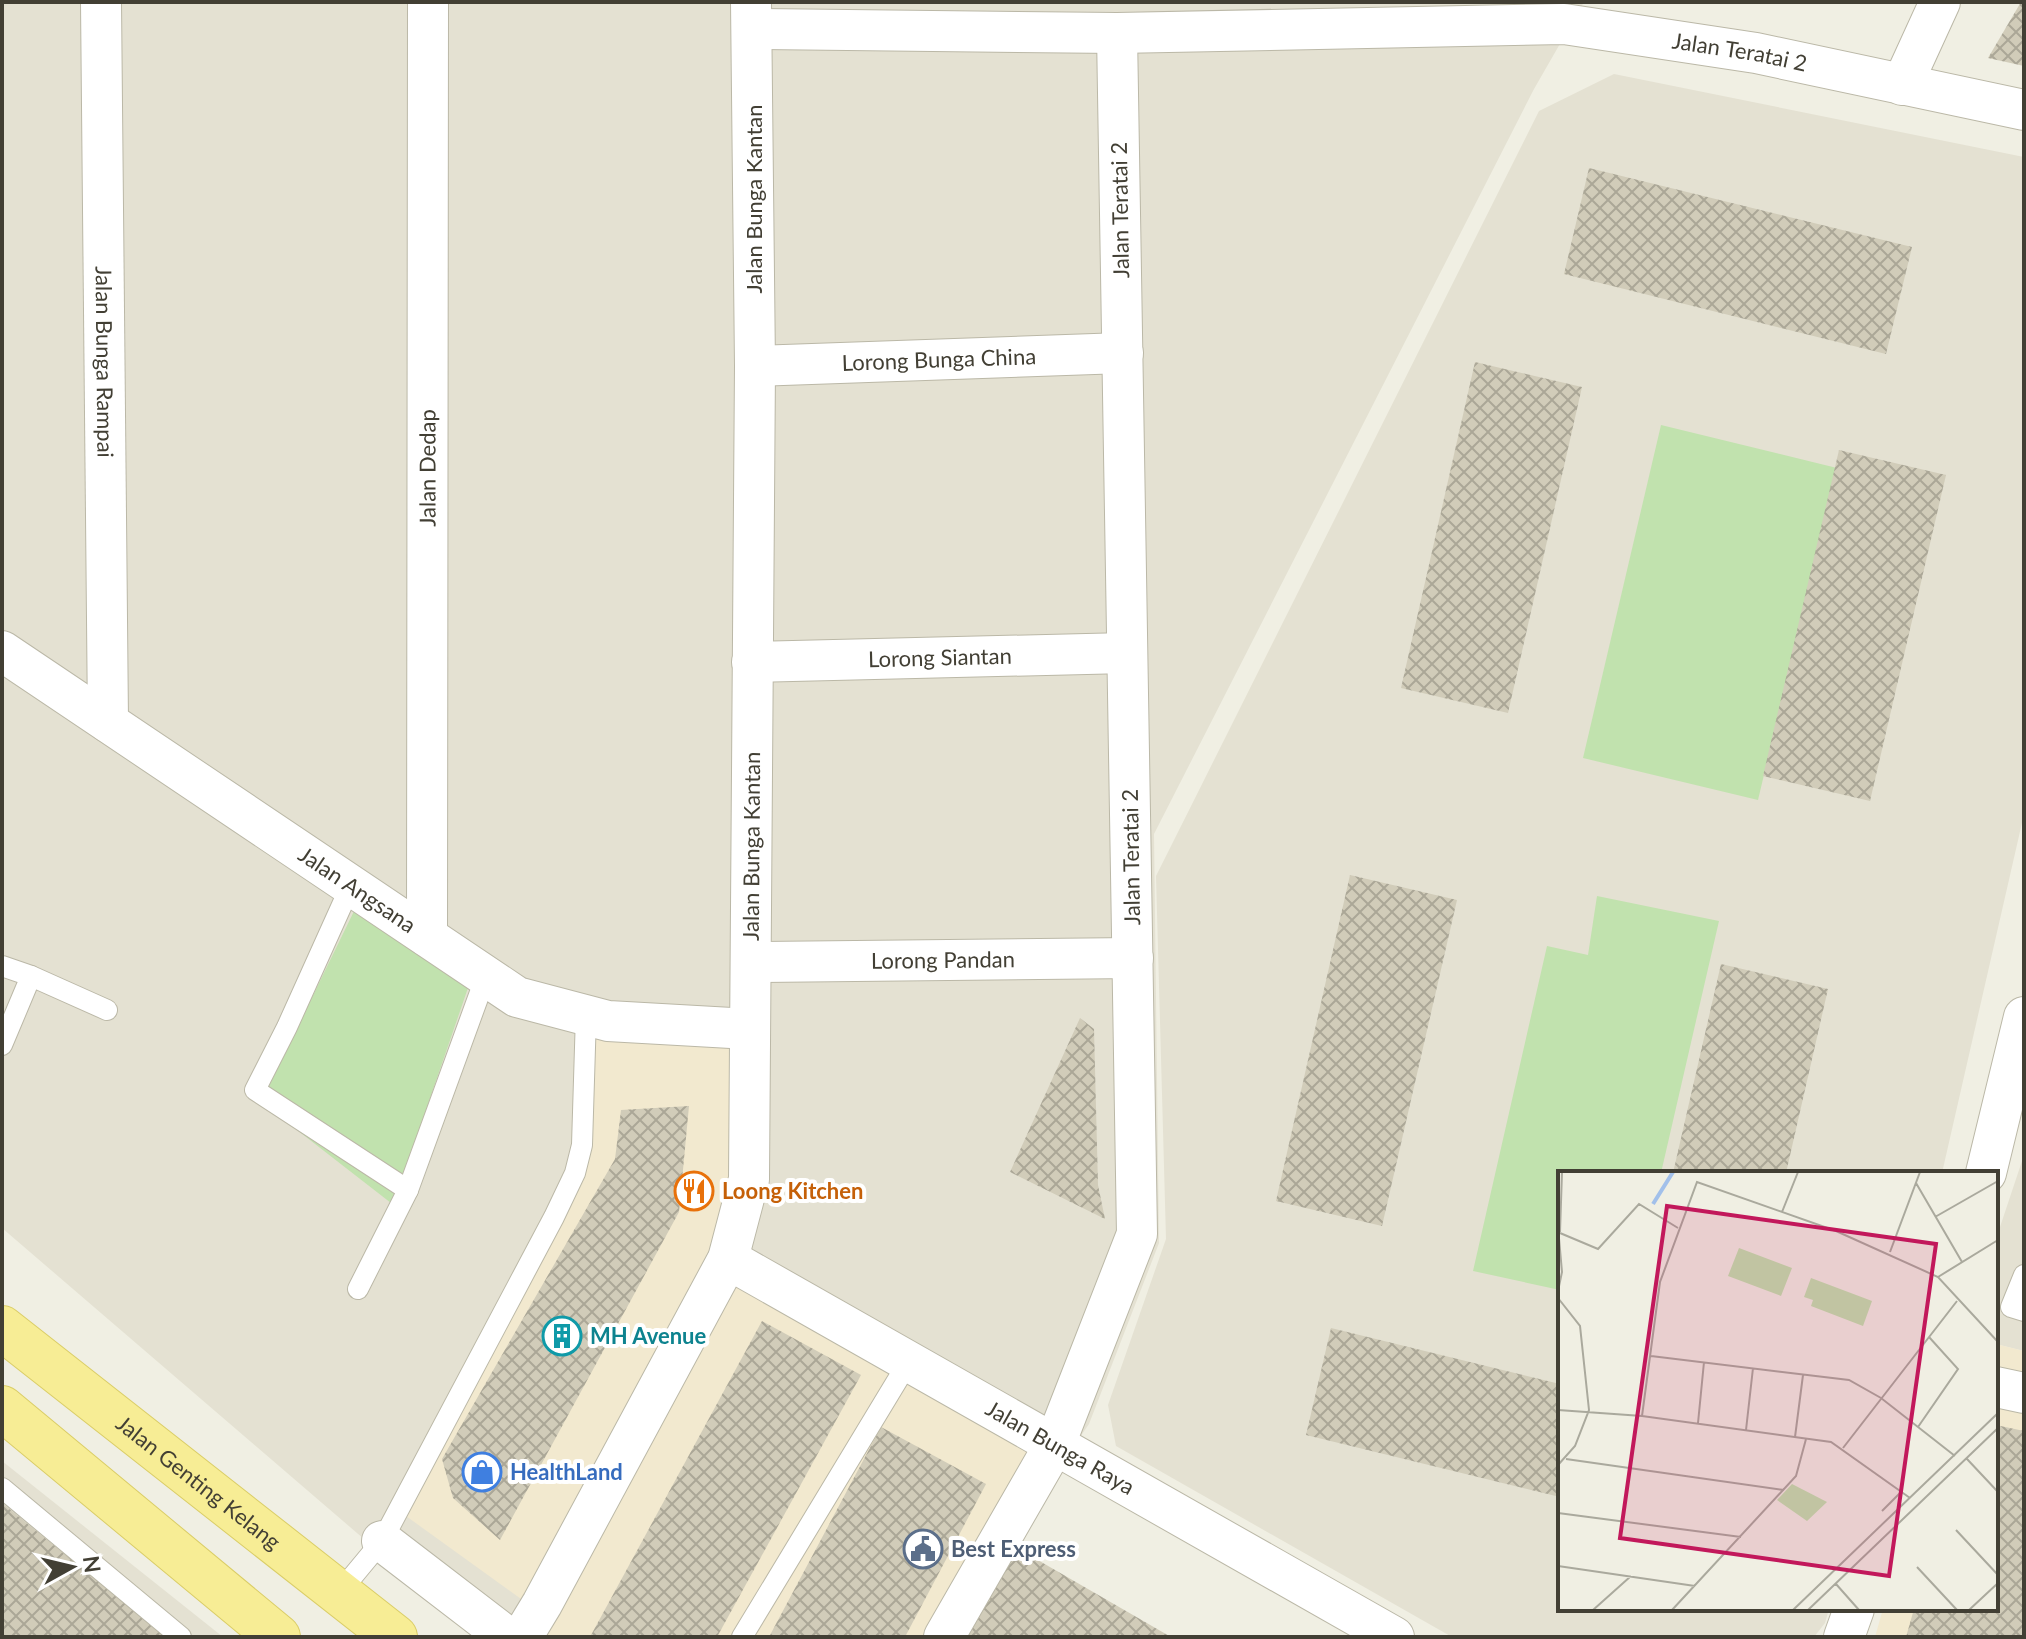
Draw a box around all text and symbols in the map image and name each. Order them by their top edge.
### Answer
street label: Jalan Teratai 2 [1671,27,1810,77]
street label: Jalan Bunga Kantan [740,104,767,294]
street label: Jalan Teratai 2 [1105,142,1134,278]
street label: Jalan Bunga Rampai [91,266,119,458]
street label: Lorong Bunga China [841,342,1037,376]
street label: Jalan Dedap [413,409,441,527]
street label: Lorong Siantan [868,642,1012,672]
street label: Jalan Bunga Kantan [737,752,765,941]
street label: Jalan Teratai 2 [1116,789,1145,925]
street label: Jalan Angsana [294,840,421,938]
street label: Lorong Pandan [871,945,1015,974]
restaurant icon: Loong Kitchen [673,1170,715,1212]
inset map [1558,1171,1998,1611]
place label: Loong Kitchen [722,1177,863,1204]
building icon: MH Avenue [541,1315,583,1357]
place label: MH Avenue [590,1322,707,1349]
street label: Jalan Bunga Raya [981,1394,1140,1500]
street label: Jalan Genting Kelang [111,1409,286,1555]
shop icon: HealthLand [461,1451,503,1493]
place label: HealthLand [510,1458,623,1485]
north arrow [32,1527,112,1607]
public building icon: Best Express [902,1528,944,1570]
place label: Best Express [951,1535,1076,1562]
text: N [78,1554,107,1574]

